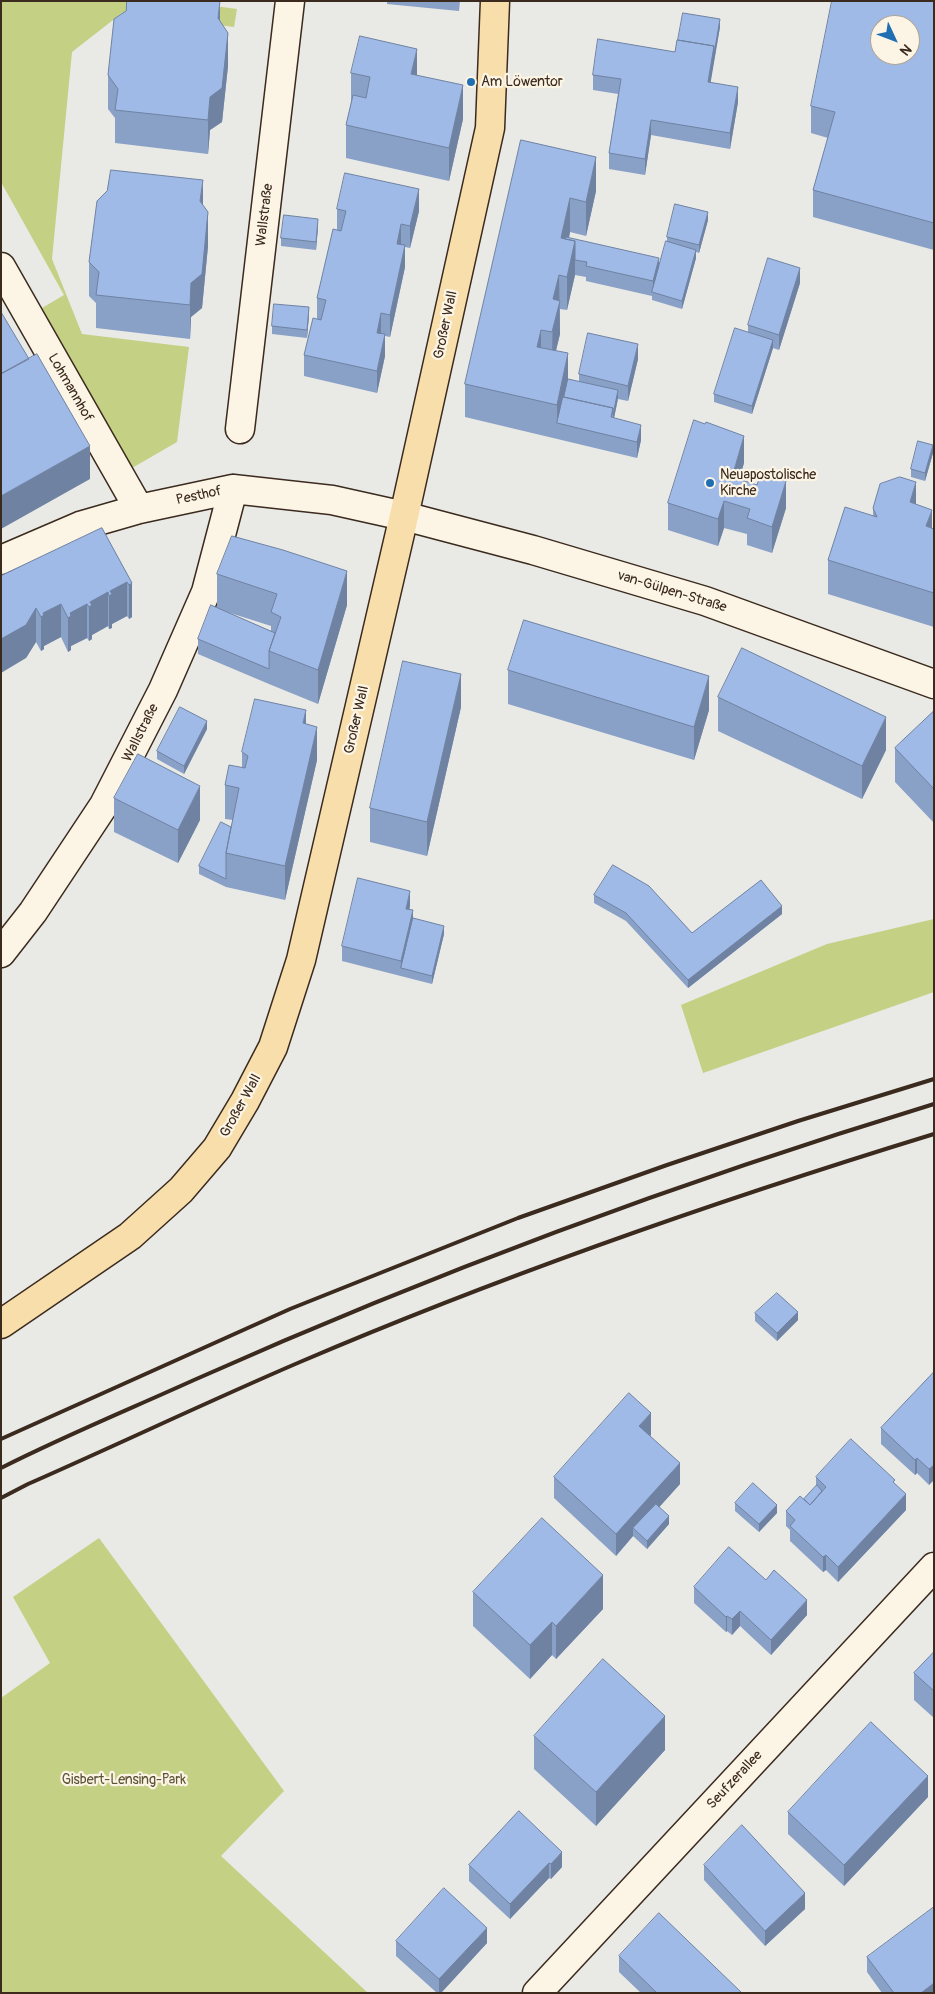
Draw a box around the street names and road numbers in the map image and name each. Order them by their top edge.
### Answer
street label: Wallstraße [253,183,277,247]
street label: Großer Wall [431,289,461,361]
street label: Lohmannhof [44,351,96,425]
street label: Pesthof [175,483,223,509]
street label: van-Gülpen-Straße [615,567,729,617]
street label: Großer Wall [341,684,373,756]
street label: Wallstraße [119,701,163,765]
street label: Großer Wall [217,1072,265,1140]
street label: Seufzerallee [704,1747,766,1813]

